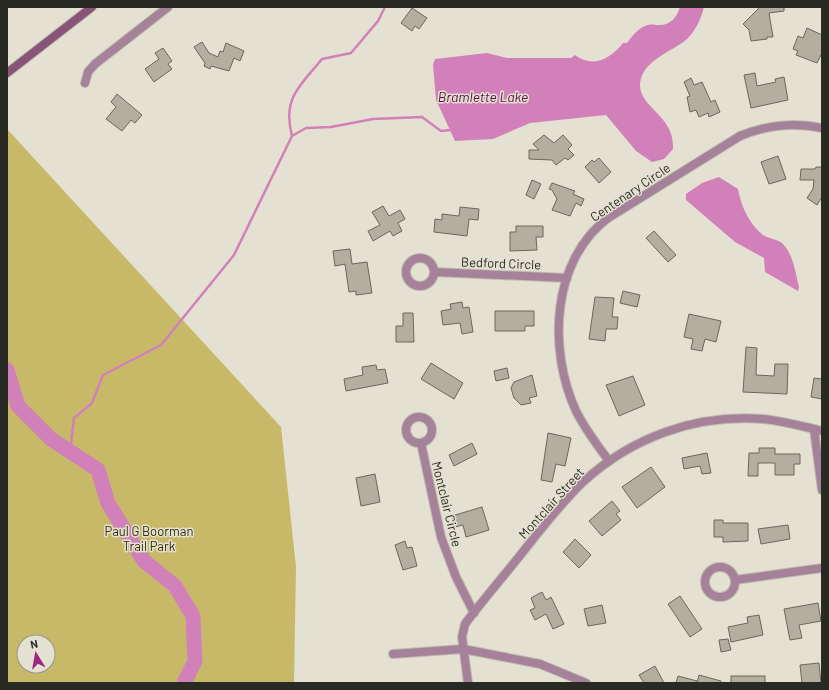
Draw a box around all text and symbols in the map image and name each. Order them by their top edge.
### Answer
water label: Bramlette Lake [438,88,528,105]
street label: Centenary Circle [587,159,673,225]
street label: Bedford Circle [461,254,541,272]
street label: Montclair Circle [429,460,465,548]
street label: Montclair Street [515,464,587,542]
park label: Paul G Boorman Trail Park [105,523,193,554]
north arrow [16,634,56,674]
text: N [29,637,39,651]

